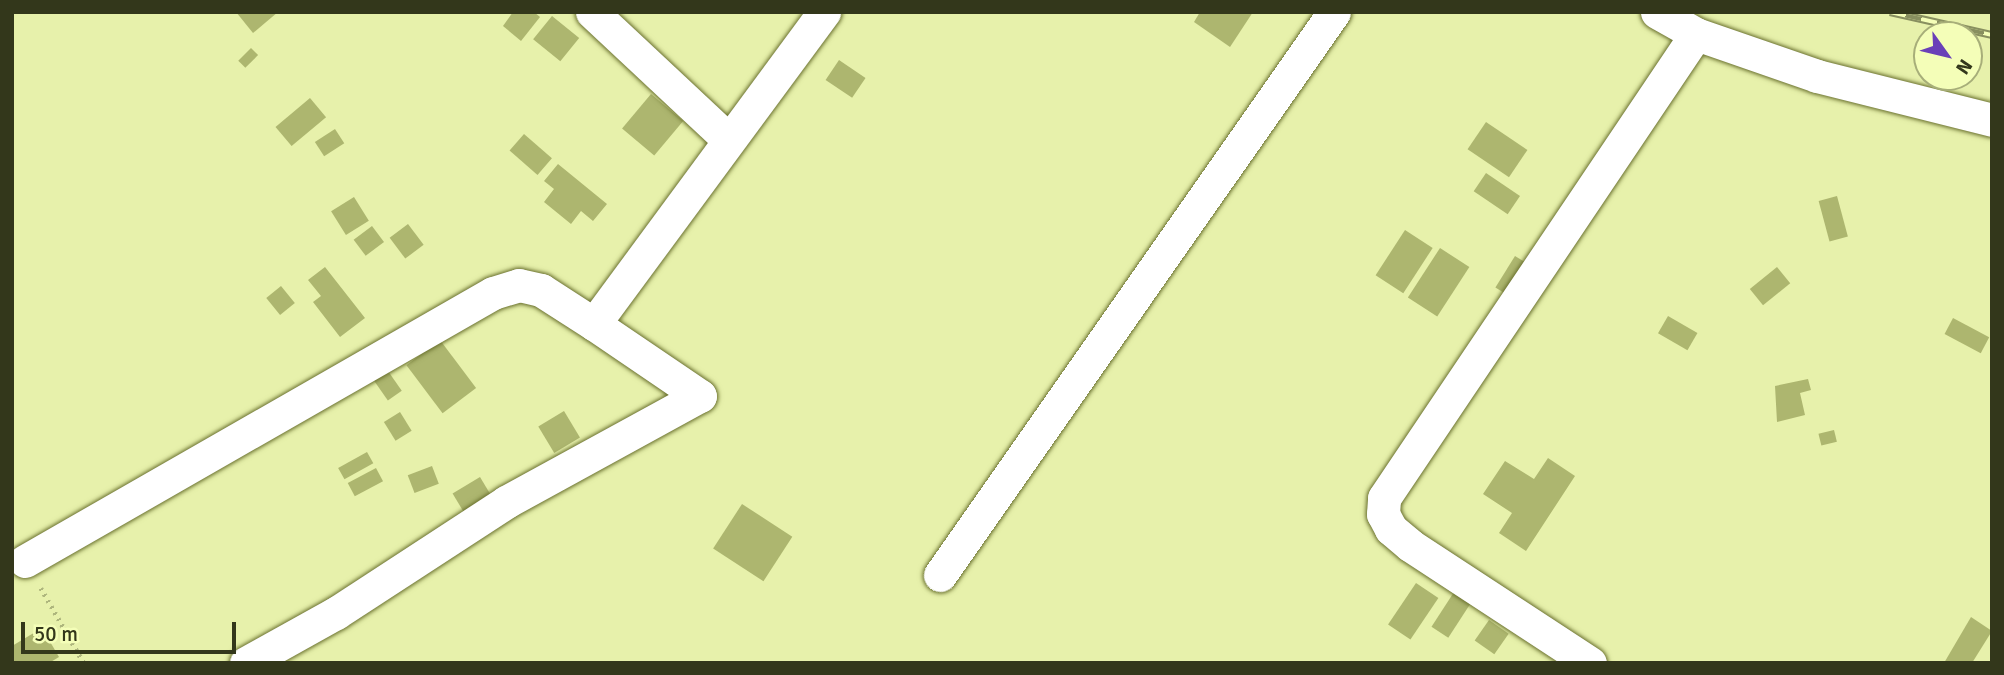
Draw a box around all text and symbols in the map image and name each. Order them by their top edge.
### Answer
north arrow [1913,21,1983,91]
text: N [1950,54,1977,79]
scale bar [24,608,240,652]
text: 50 m [34,621,78,647]

